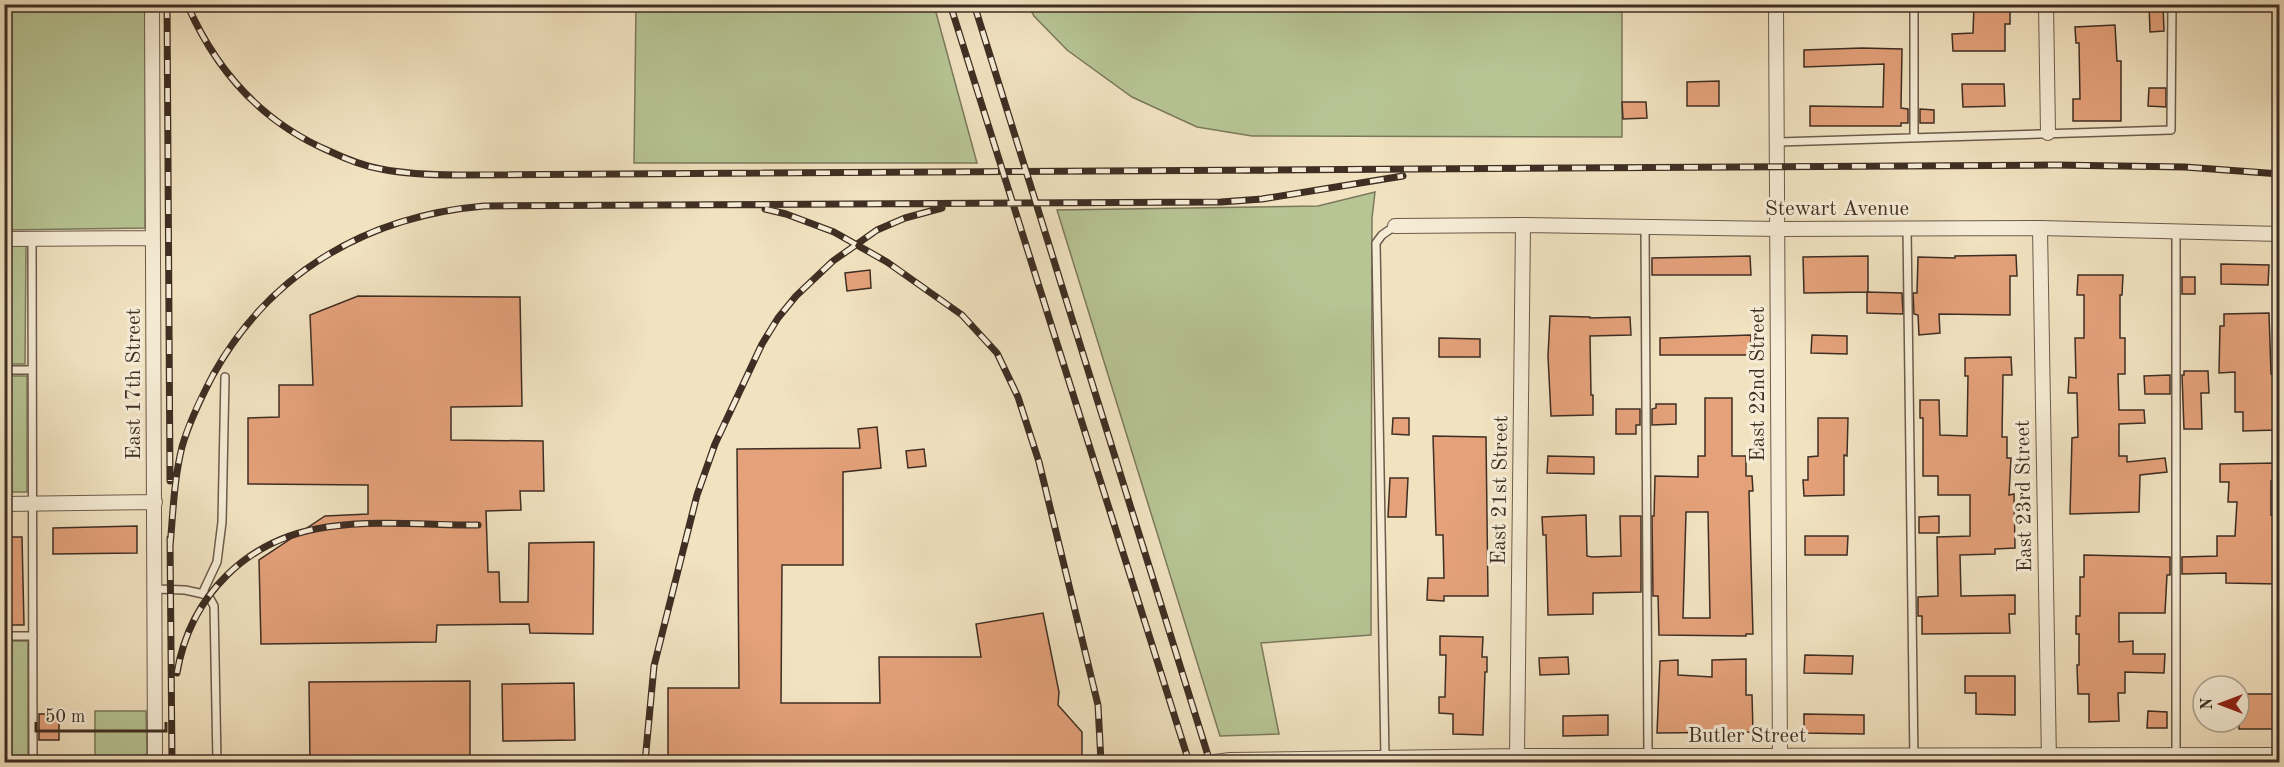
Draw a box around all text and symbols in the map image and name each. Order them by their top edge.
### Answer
street label: Stewart Avenue [1765,199,1909,220]
street label: East 22nd Street [1748,306,1769,462]
street label: East 17th Street [124,308,145,460]
street label: East 21st Street [1489,415,1512,565]
street label: East 23rd Street [2013,419,2036,572]
north arrow [2191,674,2251,734]
scale bar [36,695,166,733]
text: N [2200,697,2216,710]
text: 50 m [45,708,85,726]
street label: Butler Street [1688,726,1806,747]

